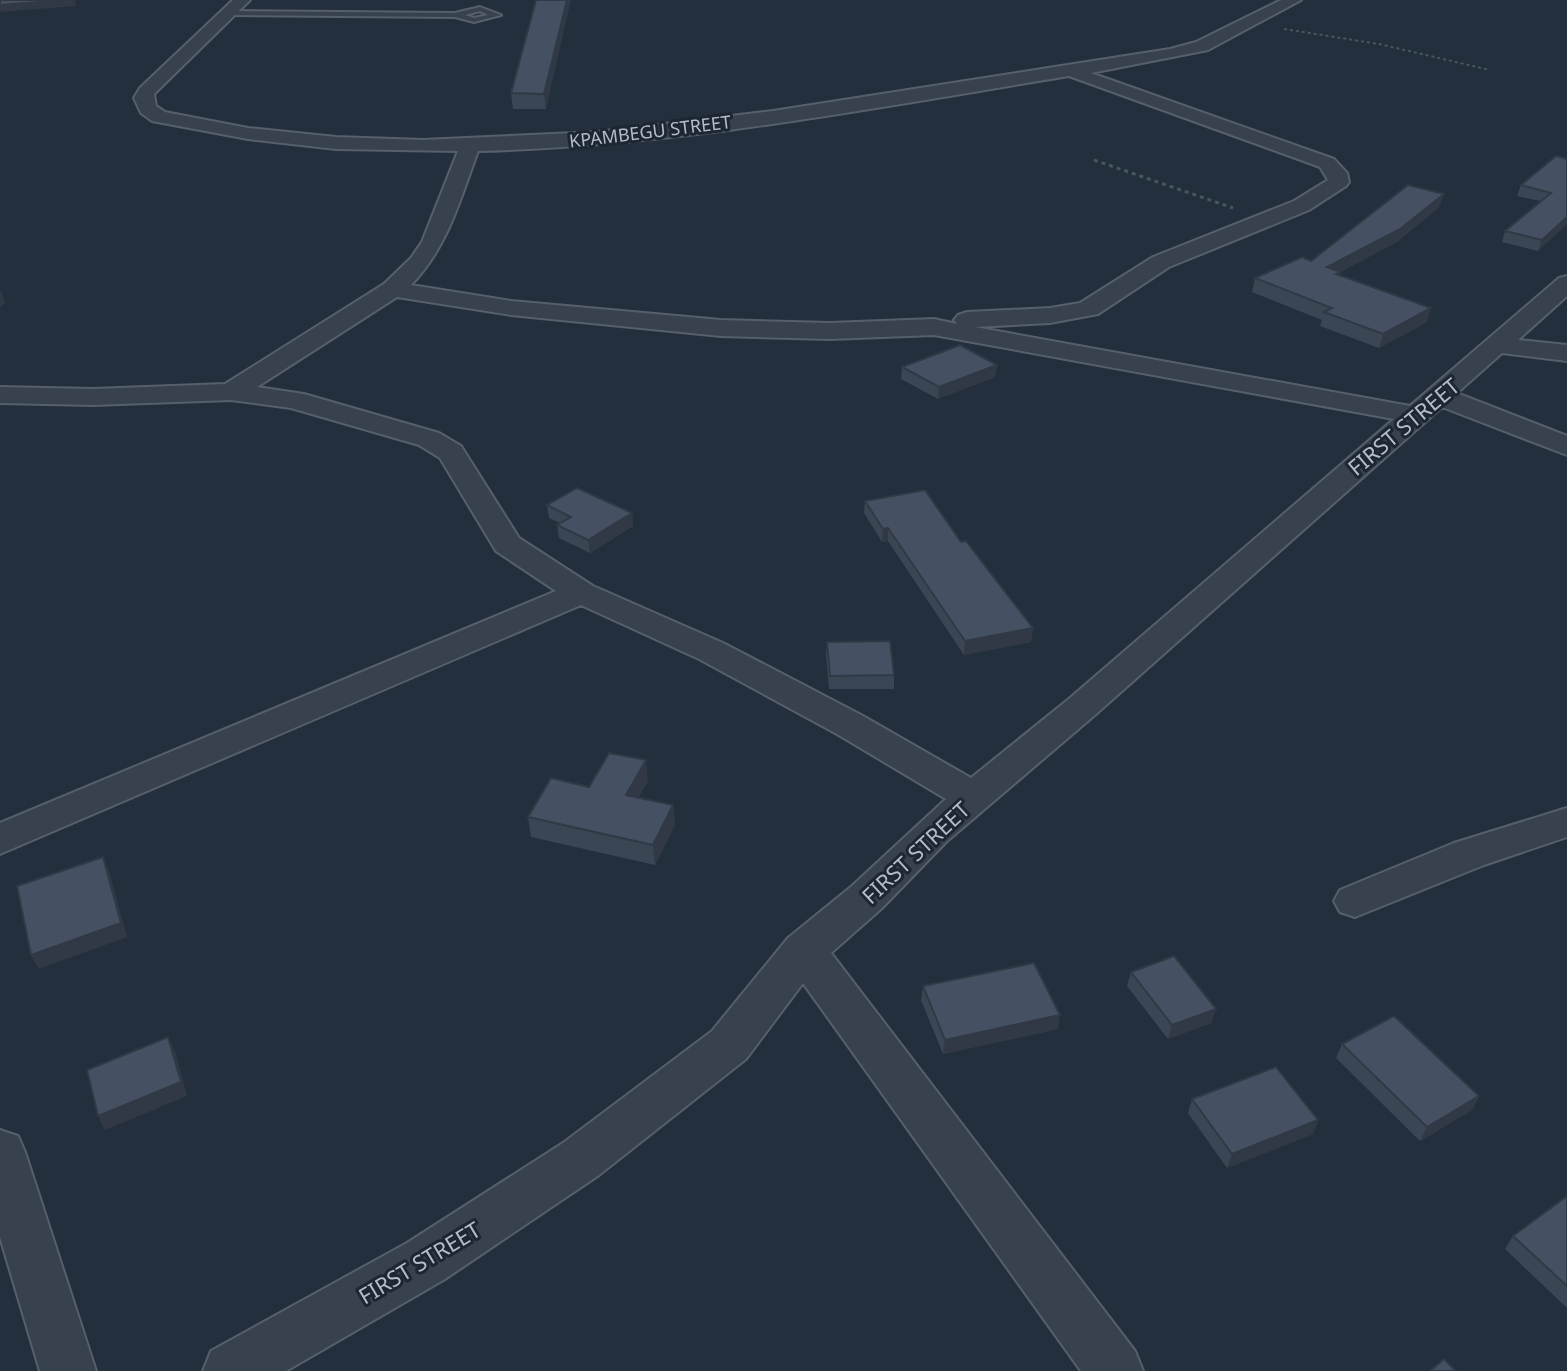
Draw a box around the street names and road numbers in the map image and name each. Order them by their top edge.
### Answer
street label: KPAMBEGU STREET [568,109,732,153]
street label: FIRST STREET [1341,370,1465,482]
street label: FIRST STREET [855,794,975,910]
street label: FIRST STREET [352,1214,486,1310]

